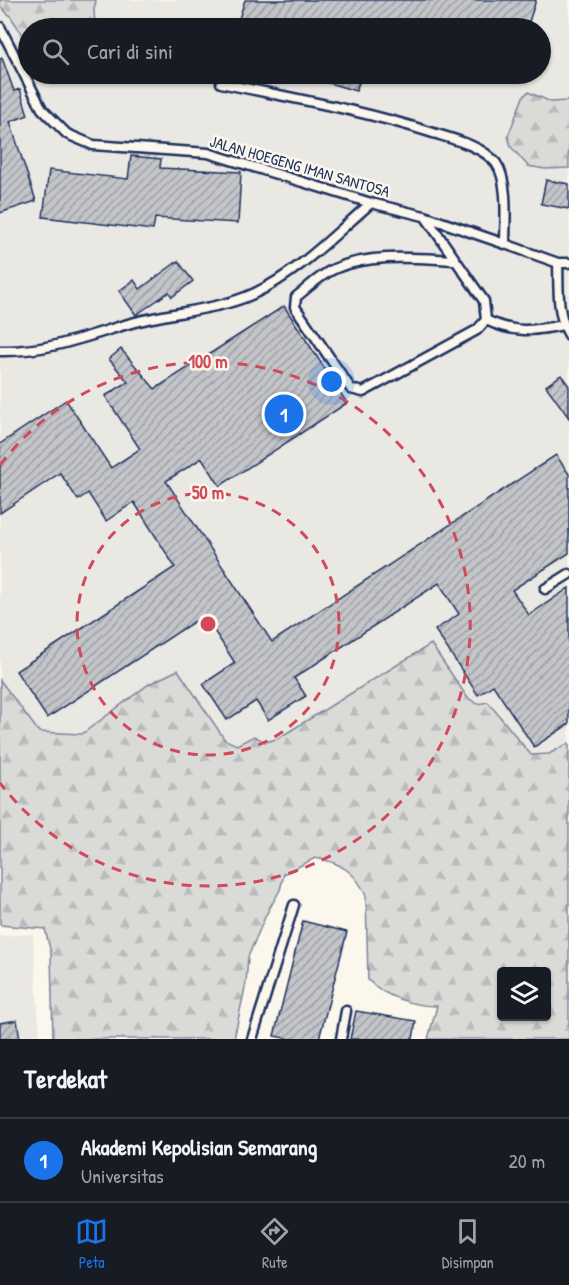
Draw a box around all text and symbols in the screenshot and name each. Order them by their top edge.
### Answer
search box [18,18,551,84]
icon: search [39,35,72,68]
text: Cari di sini [87,36,173,66]
street label: JALAN HOEGENG IMAN SANTOSA [207,130,393,202]
text: 100 m [188,349,228,374]
your location [317,367,346,396]
pin: 1 [264,392,304,436]
text: 50 m [192,480,224,505]
centre of rings [198,614,218,634]
map controls [497,967,551,1021]
button: layers [497,967,551,1021]
text: Terdekat [24,1061,107,1096]
text: Akademi Kepolisian Semarang [81,1132,317,1162]
text: 1 [40,1147,47,1174]
text: 20 m [508,1147,545,1174]
text: Universitas [81,1162,164,1189]
tab: Peta [75,1215,108,1273]
tab: Rute [258,1215,291,1273]
tab: Disimpan [442,1215,494,1273]

